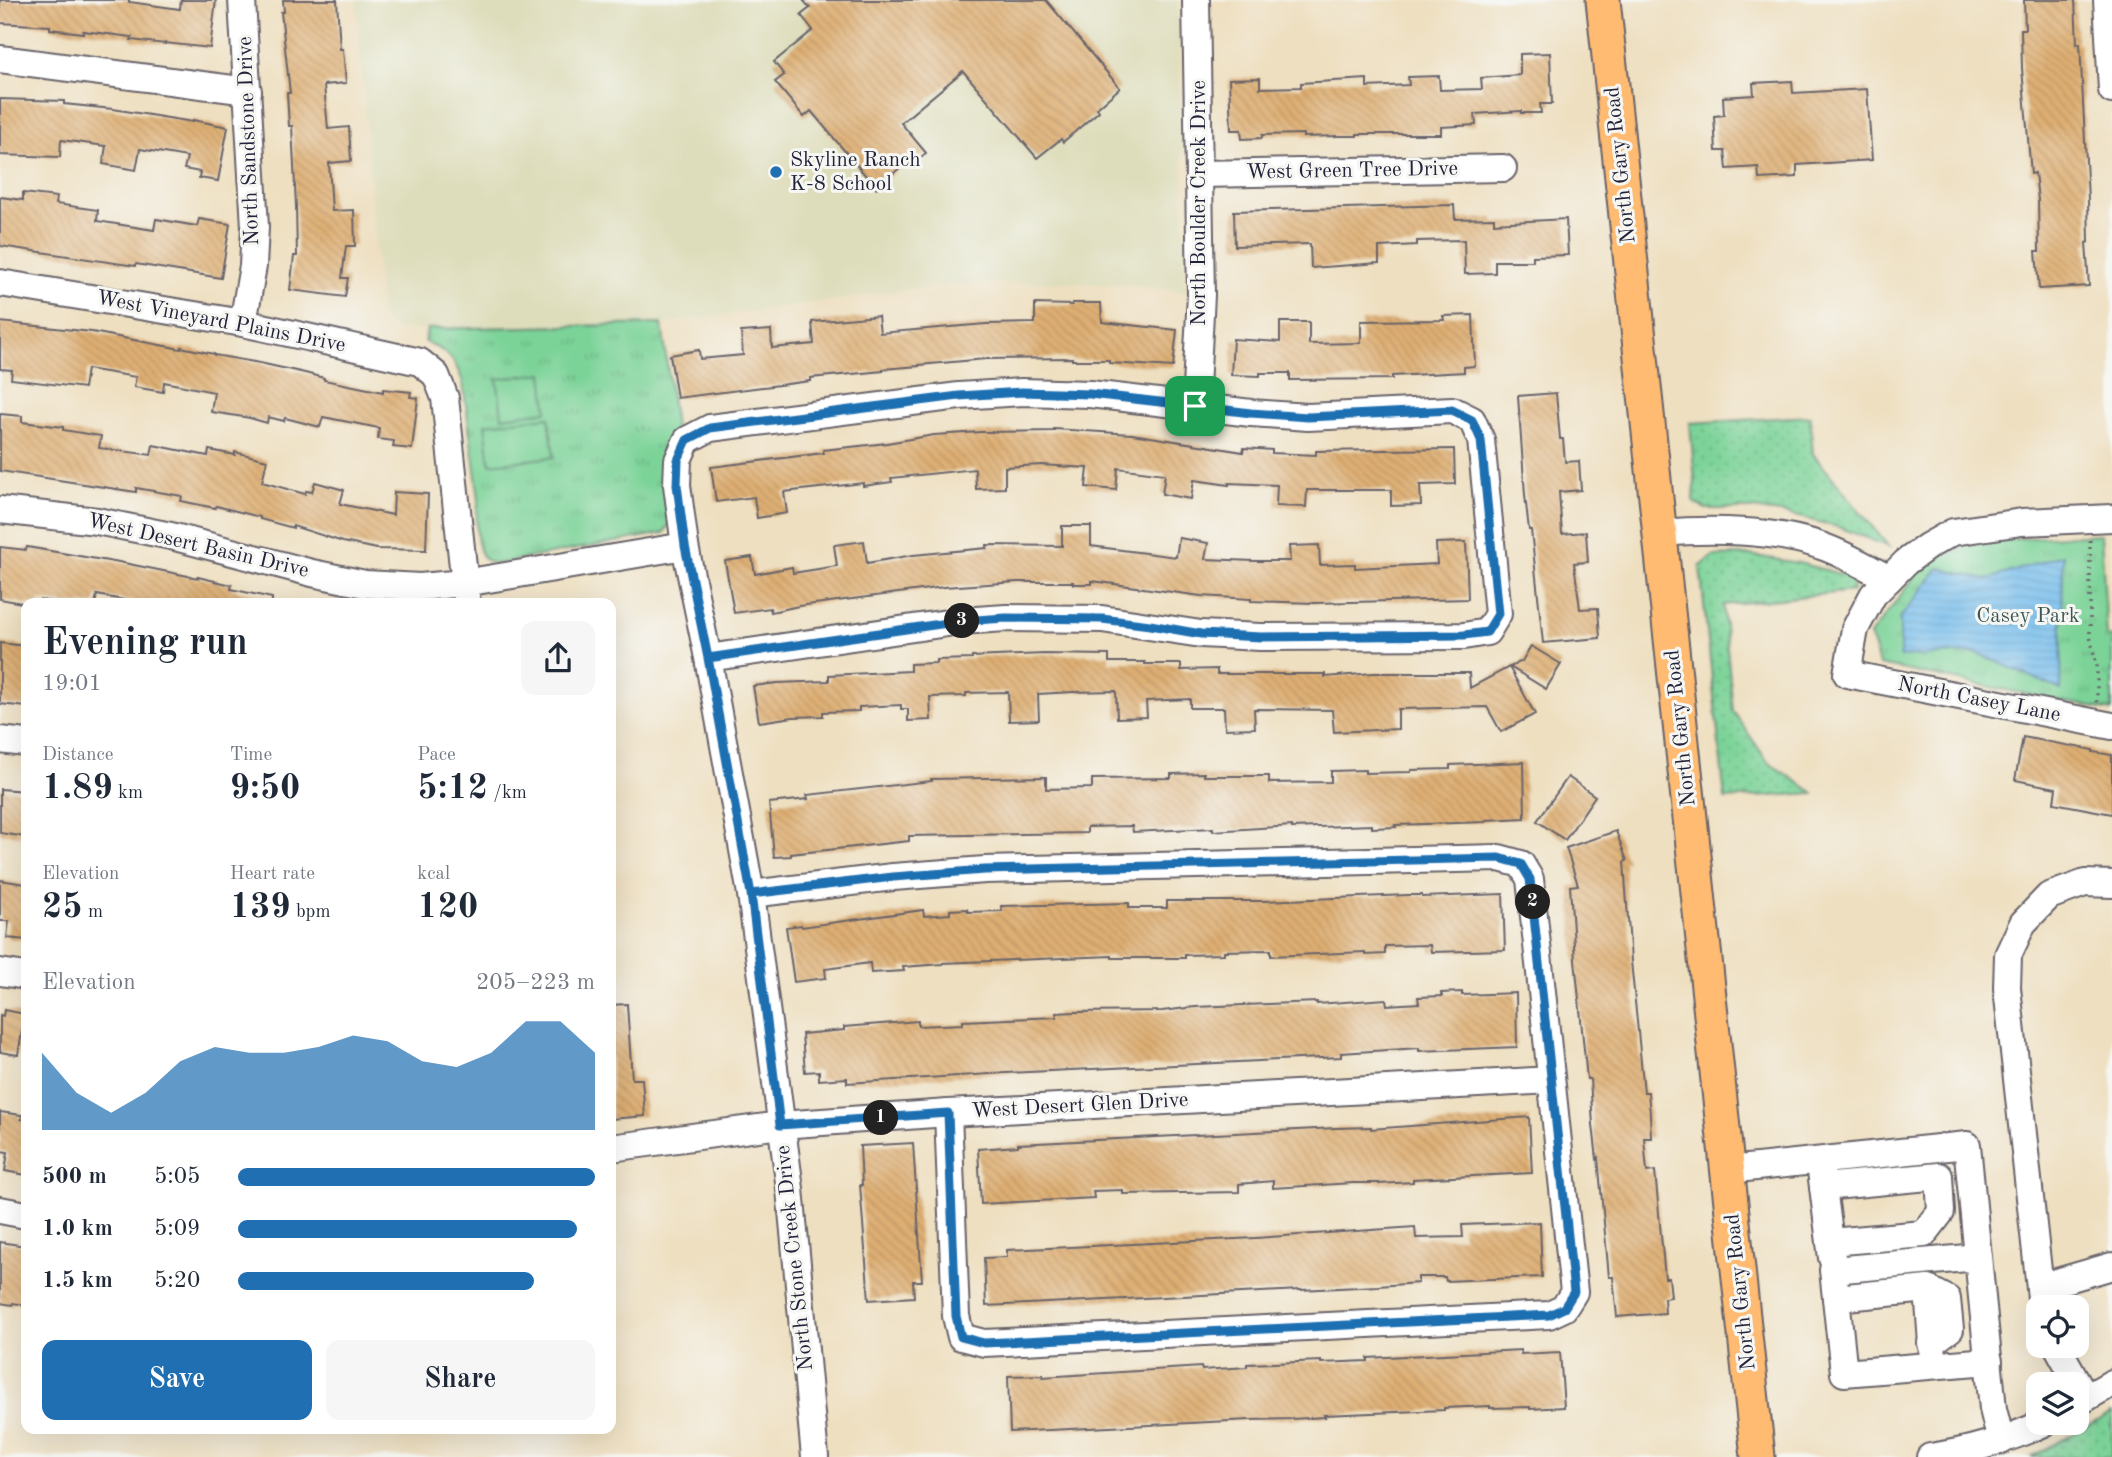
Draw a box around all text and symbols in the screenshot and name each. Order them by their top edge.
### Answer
street label: North Sandstone Drive [235,36,263,246]
street label: North Boulder Creek Drive [1189,80,1210,326]
street label: North Gary Road [1602,85,1640,245]
place label: Skyline Ranch K-8 School [790,150,921,195]
street label: West Green Tree Drive [1246,159,1458,183]
marker: Skyline Ranch K-8 School [768,164,784,180]
street label: West Vineyard Plains Drive [95,288,347,356]
pin [1165,376,1225,436]
icon: arrive [1176,387,1214,425]
street label: West Desert Basin Drive [85,510,311,582]
pin: 3 [944,604,979,638]
park label: Casey Park [1976,606,2080,627]
text: 3 [956,611,967,630]
button: share [521,621,595,695]
text: Evening run [42,625,248,663]
street label: North Gary Road [1662,648,1700,808]
text: 19:01 [42,672,102,695]
street label: North Casey Lane [1896,674,2062,726]
text: Distance [42,746,114,765]
text: Time [230,746,272,765]
text: Pace [417,746,456,765]
text: 1.89 [42,771,113,806]
text: 9:50 [230,771,300,806]
text: 5:12 [417,771,488,806]
text: km [113,784,143,803]
text: /km [488,784,527,803]
text: Elevation [42,865,119,884]
text: Heart rate [230,865,315,884]
text: kcal [417,865,450,884]
pin: 2 [1516,884,1550,920]
text: 25 [42,890,83,925]
text: 139 [230,890,291,925]
text: 120 [417,890,478,925]
text: 2 [1527,892,1538,911]
text: m [83,903,103,922]
text: bpm [291,903,331,922]
text: Elevation [42,971,136,994]
text: 205–223 m [476,971,595,994]
street label: West Desert Glen Drive [971,1090,1189,1122]
pin: 1 [864,1100,898,1136]
text: 1 [875,1108,886,1127]
street label: North Stone Creek Drive [773,1144,817,1372]
text: 500 m [42,1165,107,1188]
text: 5:05 [154,1165,200,1188]
street label: North Gary Road [1722,1212,1760,1372]
text: 1.0 km [42,1217,113,1240]
text: 5:09 [154,1217,200,1240]
text: 1.5 km [42,1269,113,1292]
text: 5:20 [154,1269,200,1292]
map controls [2026,1295,2089,1435]
button: locate [2026,1295,2089,1358]
button: Save [42,1340,312,1420]
button: Share [326,1340,595,1420]
button: layers [2026,1372,2089,1435]

